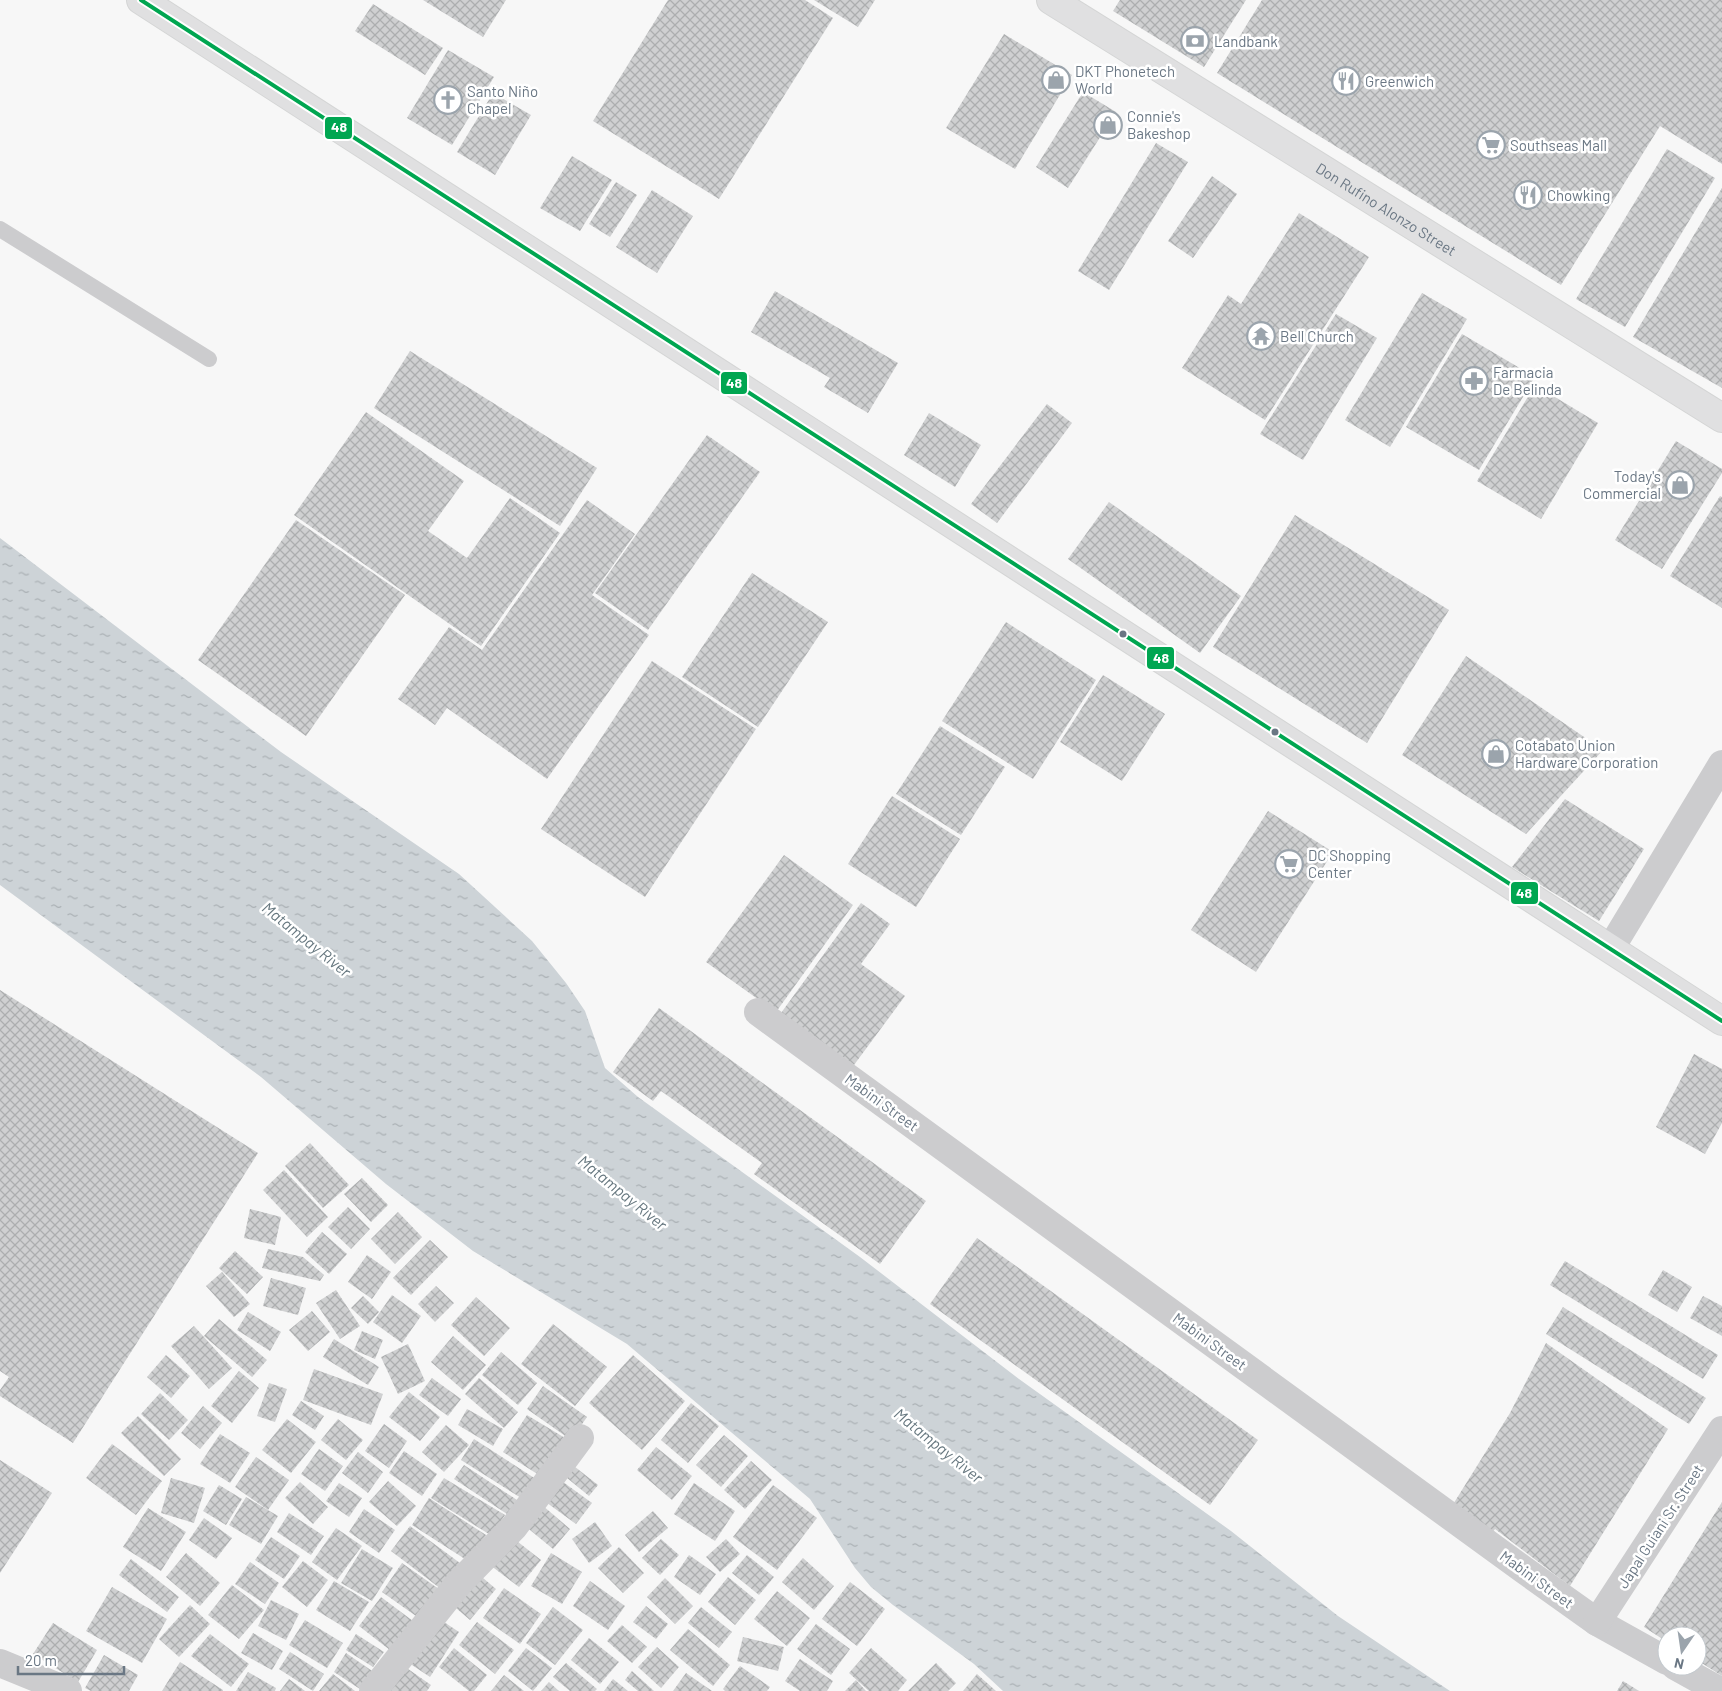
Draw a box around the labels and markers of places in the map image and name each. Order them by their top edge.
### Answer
bank icon: Landbank [1180,26,1210,56]
place label: Landbank [1214,32,1278,50]
place label: DKT Phonetech World [1075,62,1175,97]
shop icon: DKT Phonetech World [1041,65,1071,95]
restaurant icon: Greenwich [1331,66,1361,96]
place label: Greenwich [1365,72,1434,90]
place label: Santo Niño Chapel [467,82,538,117]
church icon: Santo Niño Chapel [433,85,463,115]
place label: Connie's Bakeshop [1127,107,1191,142]
shop icon: Connie's Bakeshop [1093,110,1123,140]
supermarket icon: Southseas Mall [1476,130,1506,160]
place label: Southseas Mall [1510,136,1607,154]
restaurant icon: Chowking [1513,180,1543,210]
place label: Chowking [1547,186,1610,204]
temple icon: Bell Church [1246,321,1276,351]
place label: Bell Church [1280,327,1354,345]
place label: Farmacia De Belinda [1493,363,1562,398]
pharmacy icon: Farmacia De Belinda [1459,366,1489,396]
place label: Today's Commercial [1583,467,1661,502]
shop icon: Today's Commercial [1665,470,1695,500]
unlabelled marker [1118,629,1128,639]
unlabelled marker [1270,727,1280,737]
place label: Cotabato Union Hardware Corporation [1515,736,1658,771]
shop icon: Cotabato Union Hardware Corporation [1481,739,1511,769]
place label: DC Shopping Center [1308,846,1391,881]
supermarket icon: DC Shopping Center [1274,849,1304,879]

